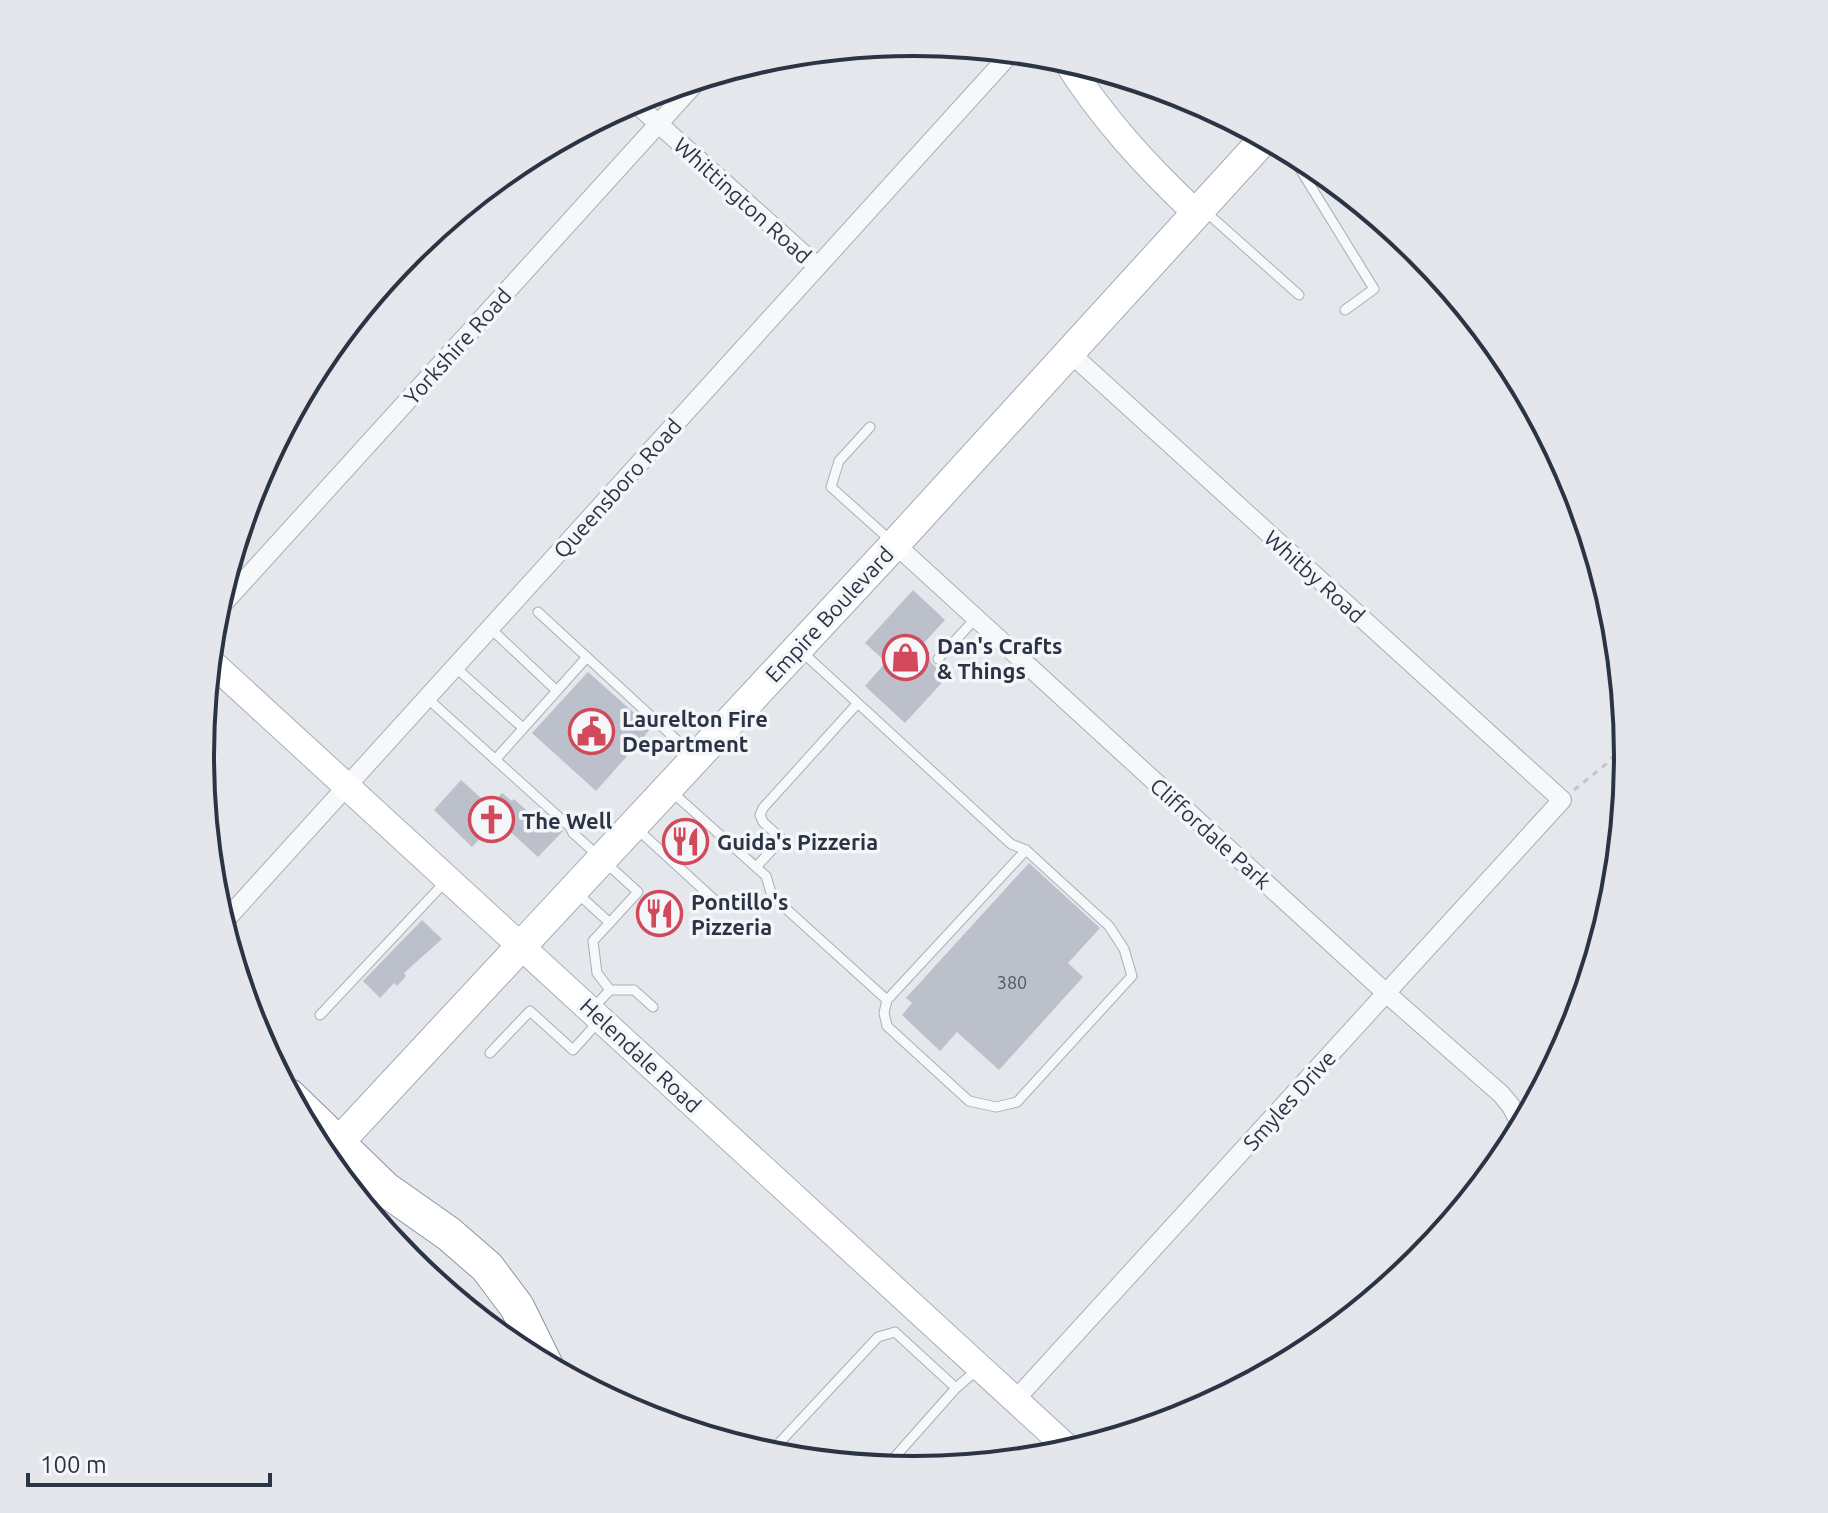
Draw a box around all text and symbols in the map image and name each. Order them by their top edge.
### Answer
street label: Whittington Road [669,132,817,268]
street label: Yorkshire Road [398,283,516,409]
street label: Queensboro Road [548,413,686,563]
street label: Whitby Road [1260,525,1370,627]
street label: Empire Boulevard [760,541,898,687]
place label: Dan's Crafts & Things [937,633,1062,683]
shop icon: Dan's Crafts & Things [882,634,930,682]
place label: Laurelton Fire Department [622,706,768,756]
public building icon: Laurelton Fire Department [567,707,615,755]
street label: Cliffordale Park [1146,772,1276,894]
church icon: The Well [467,796,515,844]
place label: The Well [522,808,612,833]
restaurant icon: Guida's Pizzeria [662,817,710,865]
place label: Guida's Pizzeria [717,829,878,854]
place label: Pontillo's Pizzeria [691,889,788,939]
restaurant icon: Pontillo's Pizzeria [636,890,684,938]
house number: 380 [997,972,1027,992]
street label: Helendale Road [576,993,706,1117]
street label: Smyles Drive [1238,1045,1340,1155]
scale bar [28,1437,270,1487]
text: 100 m [40,1451,107,1478]

